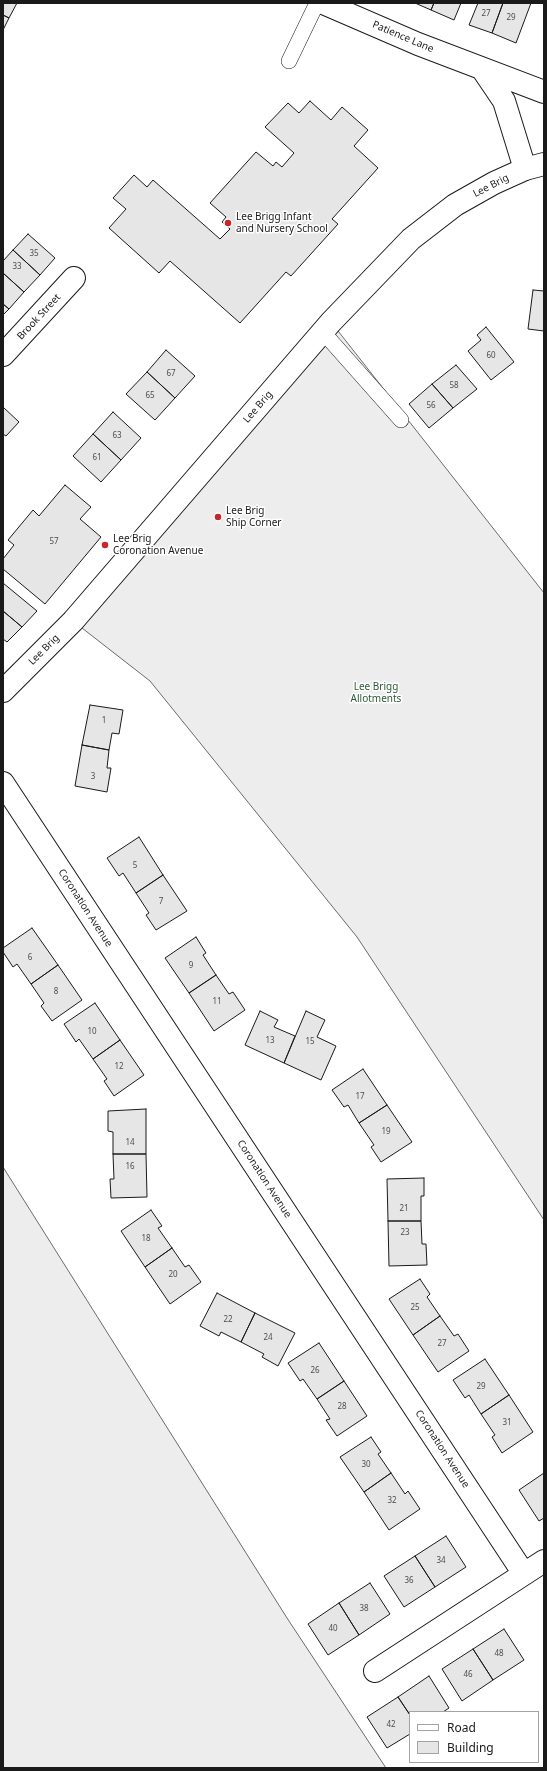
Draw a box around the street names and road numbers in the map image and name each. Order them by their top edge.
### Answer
street label: Patience Lane [371,19,435,55]
street label: Lee Brig [471,172,511,200]
street label: Brook Street [15,292,63,342]
street label: Lee Brig [241,389,275,425]
street label: Lee Brig [26,632,62,668]
street label: Coronation Avenue [55,867,115,949]
street label: Coronation Avenue [234,1138,294,1220]
street label: Coronation Avenue [412,1408,472,1490]

